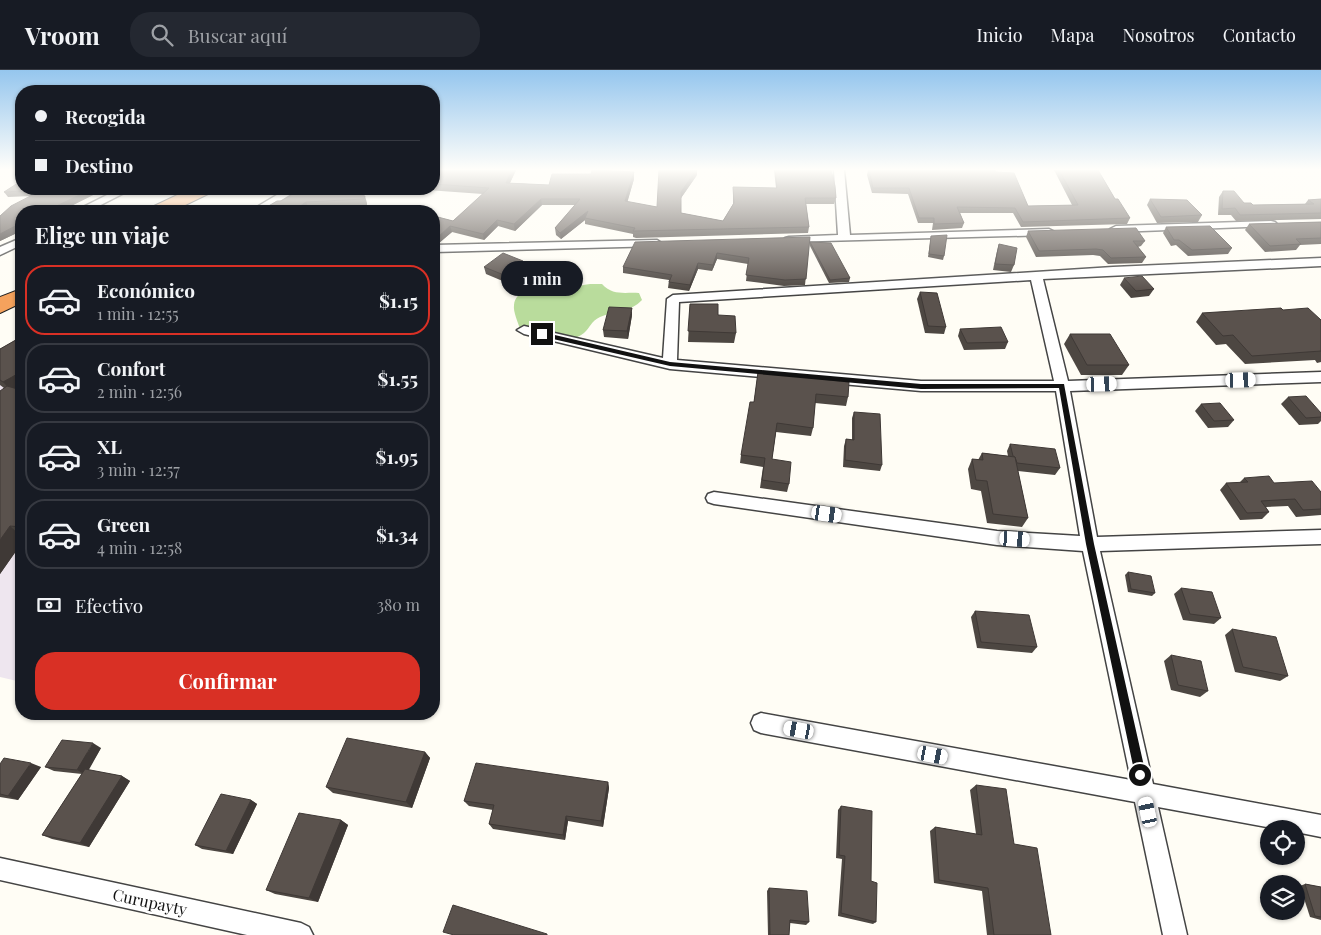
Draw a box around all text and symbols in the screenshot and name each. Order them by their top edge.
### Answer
search box [130,12,480,57]
text: Vroom [25,19,100,51]
icon: search [148,21,176,49]
text: Buscar aquí [188,22,287,48]
text: Inicio [977,23,1023,47]
text: Mapa [1051,23,1095,47]
text: Nosotros [1123,23,1195,47]
text: Contacto [1223,23,1296,47]
text: Recogida [65,103,146,129]
text: Destino [65,152,133,178]
text: Elige un viaje [35,220,169,250]
callout: 1 min [501,262,583,296]
text: 1 min [522,268,562,289]
text: Económico [97,277,195,303]
icon: car [37,278,82,323]
text: $1.15 [379,287,418,313]
text: 1 min · 12:55 [97,303,179,324]
route end [531,323,553,345]
text: Confort [97,355,165,381]
icon: car [37,356,82,401]
text: $1.55 [378,365,418,391]
car [1225,372,1256,388]
car [1086,376,1117,392]
text: 2 min · 12:56 [97,381,182,402]
text: XL [97,433,122,459]
icon: car [37,434,82,479]
text: $1.95 [376,443,418,469]
text: 3 min · 12:57 [97,459,180,480]
car [811,504,842,524]
text: Green [97,511,150,537]
icon: car [37,512,82,557]
text: $1.34 [376,521,418,547]
car [999,531,1030,547]
text: 4 min · 12:58 [97,537,182,558]
icon: cash [35,591,63,619]
text: Efectivo [75,592,143,618]
text: 380 m [377,594,420,615]
button: Confirmar [35,652,420,710]
car [782,720,815,740]
car [916,745,949,765]
route start [1129,764,1151,786]
car [1137,796,1158,828]
map controls [1260,820,1305,920]
button: locate [1260,820,1305,865]
button: layers [1260,875,1305,920]
street label: Curupayty [111,883,189,920]

